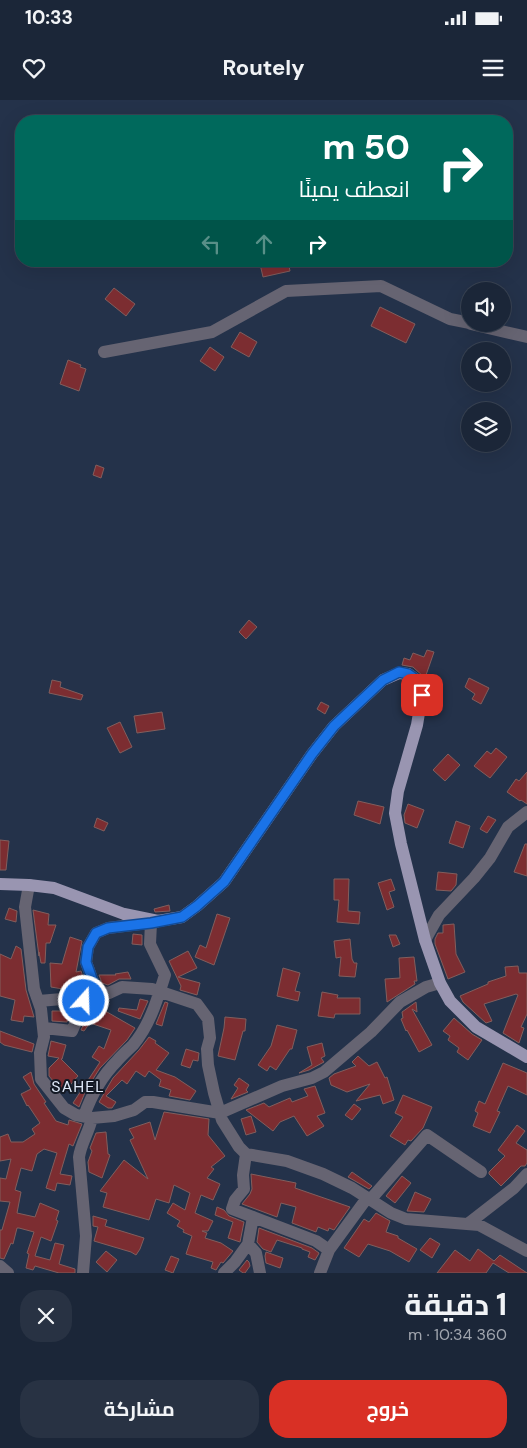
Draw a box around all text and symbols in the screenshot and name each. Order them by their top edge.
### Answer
text: 10:33 [25,5,73,30]
text: Routely [223,53,304,82]
icon: heart [20,54,48,82]
icon: menu [479,54,507,82]
text: 50 m [322,124,410,170]
icon: right [428,135,493,200]
text: انعطف يمينًا [299,175,410,204]
icon: left [197,230,225,258]
icon: ahead [250,230,278,258]
icon: right [303,230,331,258]
map controls [461,282,511,452]
button: sound [461,282,511,332]
button: search [461,342,511,392]
button: layers [461,402,511,452]
pin [401,674,443,716]
icon: arrive [408,681,436,709]
position arrow [57,974,109,1026]
district label: SAHEL [51,1076,105,1097]
text: 1 دقيقة [404,1285,507,1324]
button: close [20,1290,72,1342]
text: 360 m · 10:34 [408,1324,507,1345]
button: مشاركة [20,1380,259,1438]
button: خروج [269,1380,507,1438]

